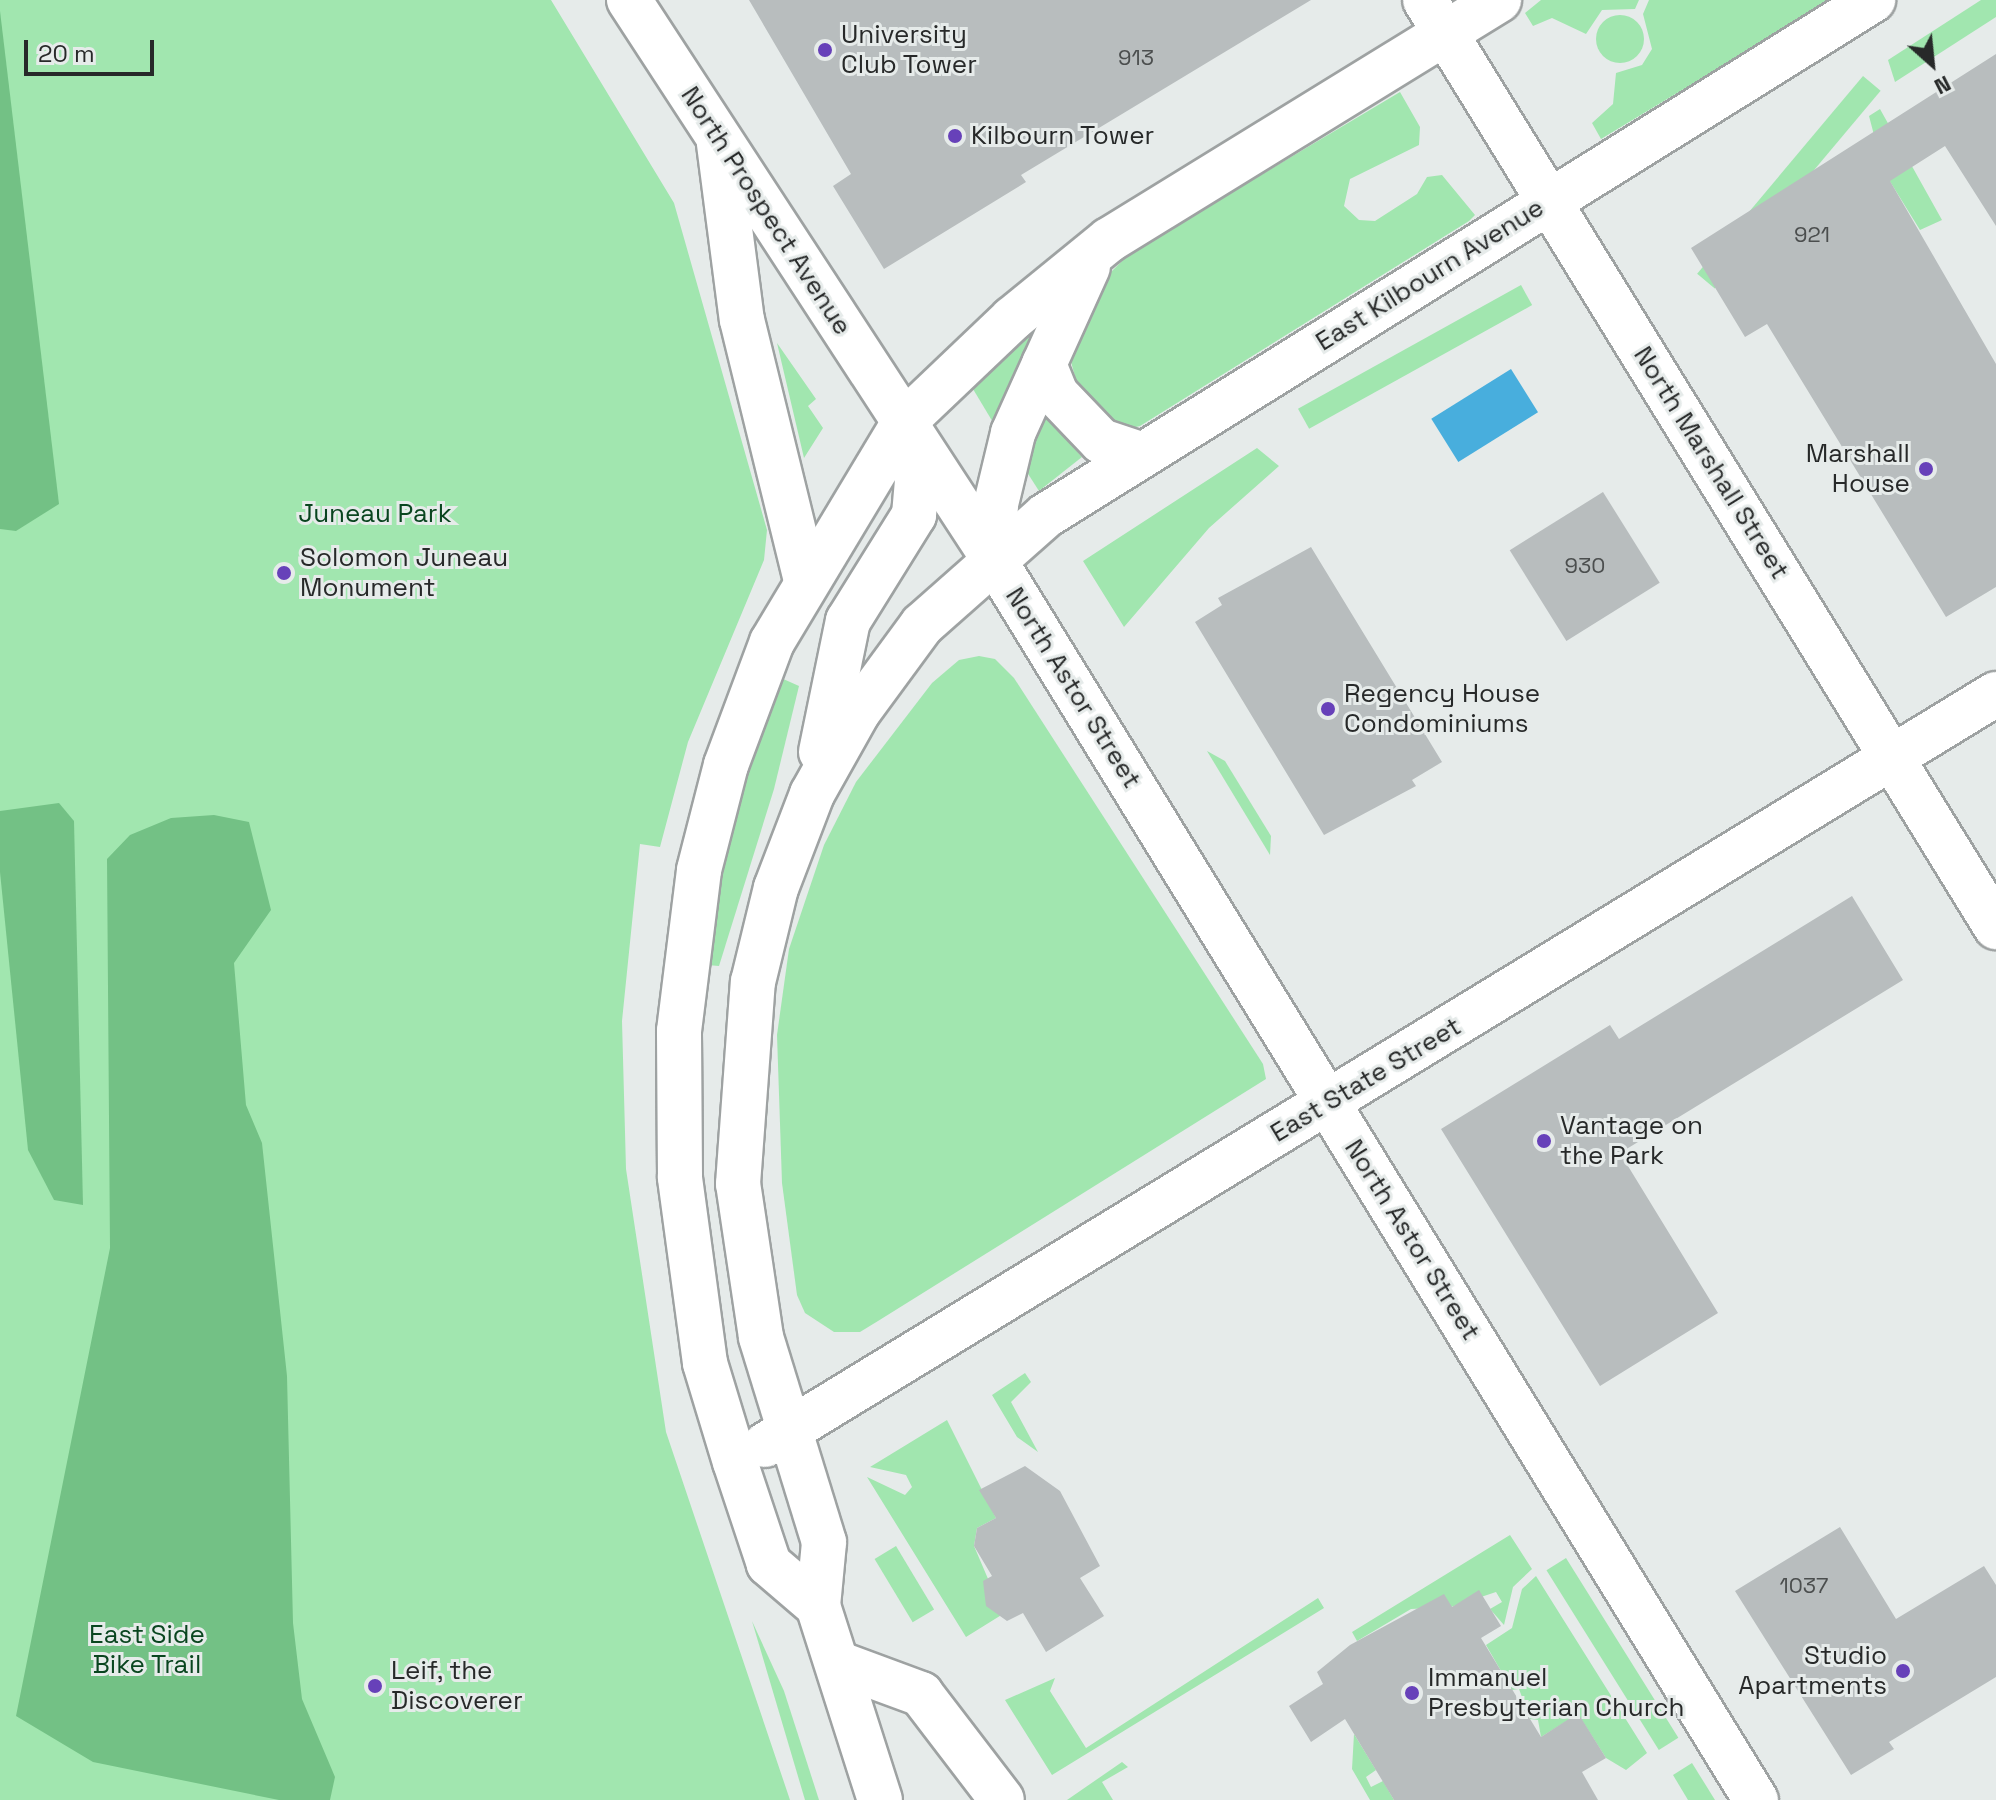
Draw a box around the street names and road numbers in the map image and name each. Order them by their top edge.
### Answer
street label: North Prospect Avenue [674,81,858,341]
street label: East Kilbourn Avenue [1310,192,1550,358]
street label: North Marshall Street [1627,341,1795,585]
street label: North Astor Street [999,582,1147,794]
street label: East State Street [1265,1011,1467,1149]
street label: North Astor Street [1338,1134,1486,1346]

